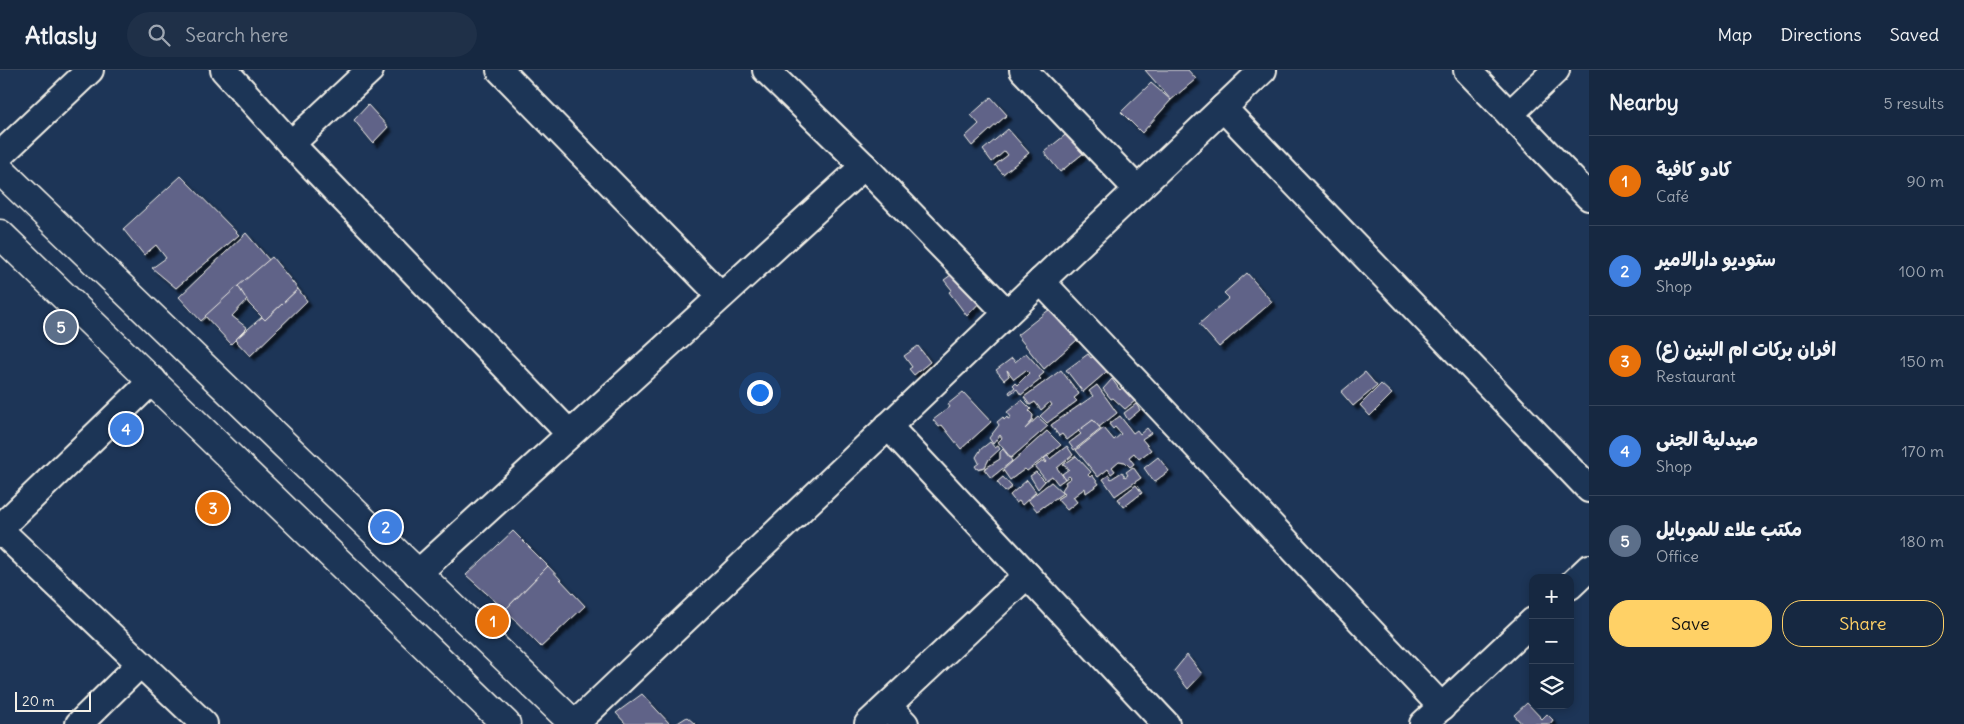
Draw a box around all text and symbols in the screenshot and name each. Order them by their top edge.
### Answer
search box [127,12,477,57]
text: Atlasly [25,20,97,50]
icon: search [145,21,173,49]
text: Search here [185,23,288,47]
text: Map [1717,23,1752,46]
text: Directions [1780,23,1862,46]
text: Saved [1890,23,1939,46]
text: Nearby [1609,89,1679,116]
text: 5 results [1883,93,1944,113]
text: كادو كافية [1656,157,1732,181]
text: 1 [1622,171,1628,191]
text: 90 m [1906,171,1944,191]
text: Café [1656,186,1689,206]
text: ستوديو دارالامير [1656,247,1776,271]
text: 2 [1621,261,1629,281]
text: 100 m [1899,261,1944,281]
text: Shop [1656,276,1692,296]
pin: 5 [45,308,77,346]
text: افران بركات ام البنين (ع) [1656,337,1836,361]
text: 3 [1620,351,1630,371]
text: 150 m [1900,351,1944,371]
text: Restaurant [1656,366,1736,386]
your location [747,380,773,406]
pin: 4 [110,410,142,448]
text: صيدلية الجنى [1656,427,1758,451]
text: 4 [1620,441,1630,461]
text: 170 m [1901,441,1944,461]
text: Shop [1656,456,1692,476]
pin: 3 [197,489,229,527]
pin: 2 [370,508,402,546]
text: مكتب علاء للموبايل [1656,517,1802,541]
text: 5 [1620,531,1630,551]
text: 180 m [1900,531,1944,551]
text: Office [1656,546,1699,566]
map controls [1529,574,1574,709]
button: + [1529,574,1574,619]
button: Save [1609,600,1772,647]
button: Share [1782,600,1944,647]
pin: 1 [477,602,509,640]
button: − [1529,619,1574,664]
button: layers [1529,664,1574,709]
scale bar [15,689,91,712]
text: 20 m [22,692,55,710]

